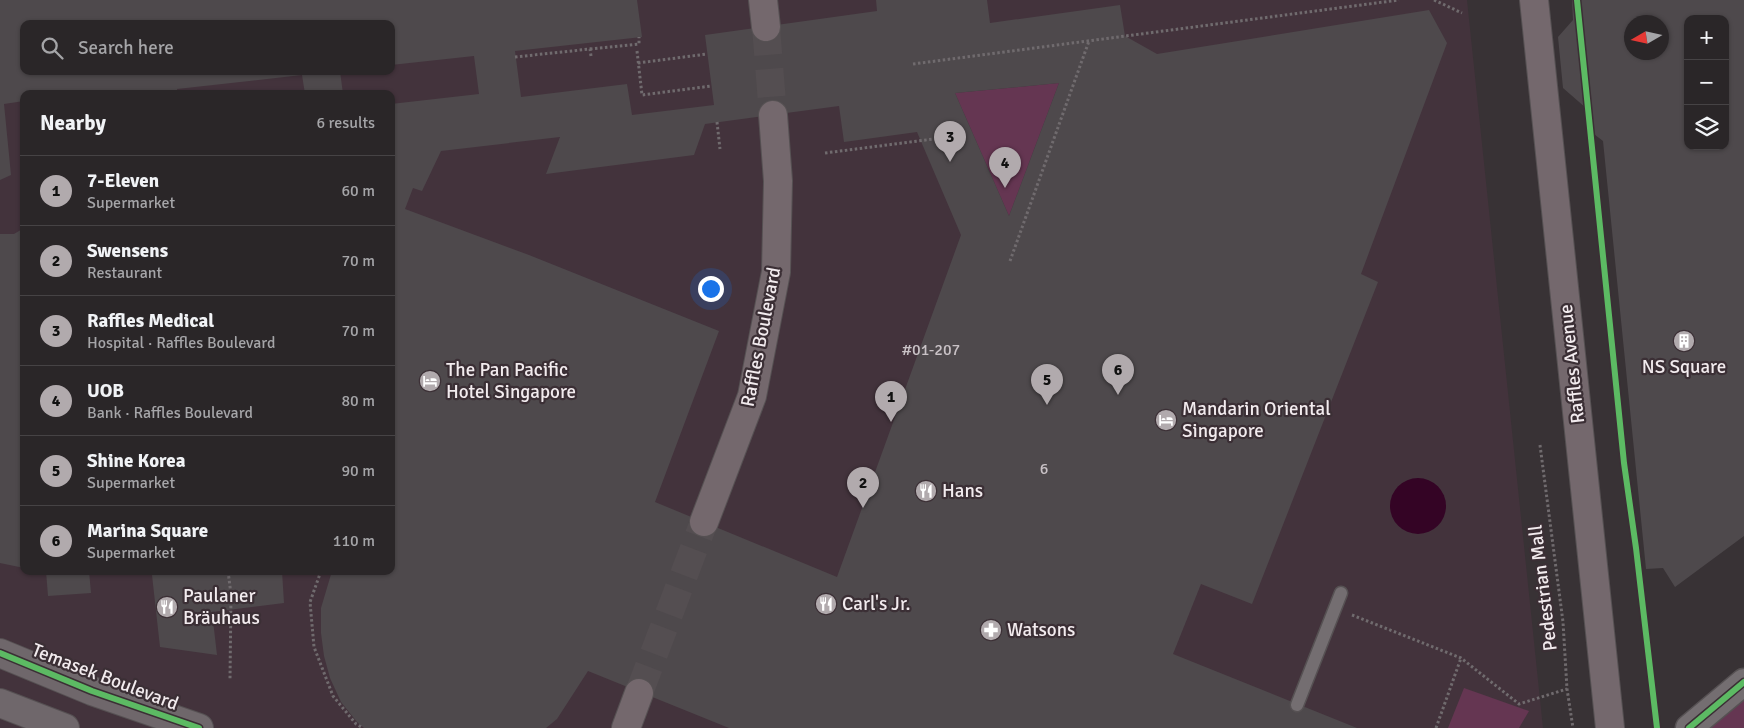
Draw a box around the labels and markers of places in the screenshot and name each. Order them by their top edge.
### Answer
pin: 3 [934,121,966,162]
pin: 4 [989,147,1021,188]
building icon: NS Square [1672,329,1696,353]
pin: 6 [1102,354,1134,395]
place label: NS Square [1642,355,1726,379]
place label: The Pan Pacific Hotel Singapore [446,358,576,404]
pin: 5 [1031,364,1063,405]
hotel icon: The Pan Pacific Hotel Singapore [418,369,442,393]
pin: 1 [875,381,907,422]
place label: Mandarin Oriental Singapore [1182,397,1331,443]
hotel icon: Mandarin Oriental Singapore [1154,408,1178,432]
pin: 2 [847,467,879,508]
restaurant icon: Hans [914,479,938,503]
place label: Hans [942,479,983,503]
place label: Paulaner Bräuhaus [183,584,260,630]
restaurant icon: Carl's Jr. [814,592,838,616]
place label: Carl's Jr. [842,592,911,616]
restaurant icon: Paulaner Bräuhaus [155,595,179,619]
pharmacy icon: Watsons [979,618,1003,642]
place label: Watsons [1007,618,1075,642]

